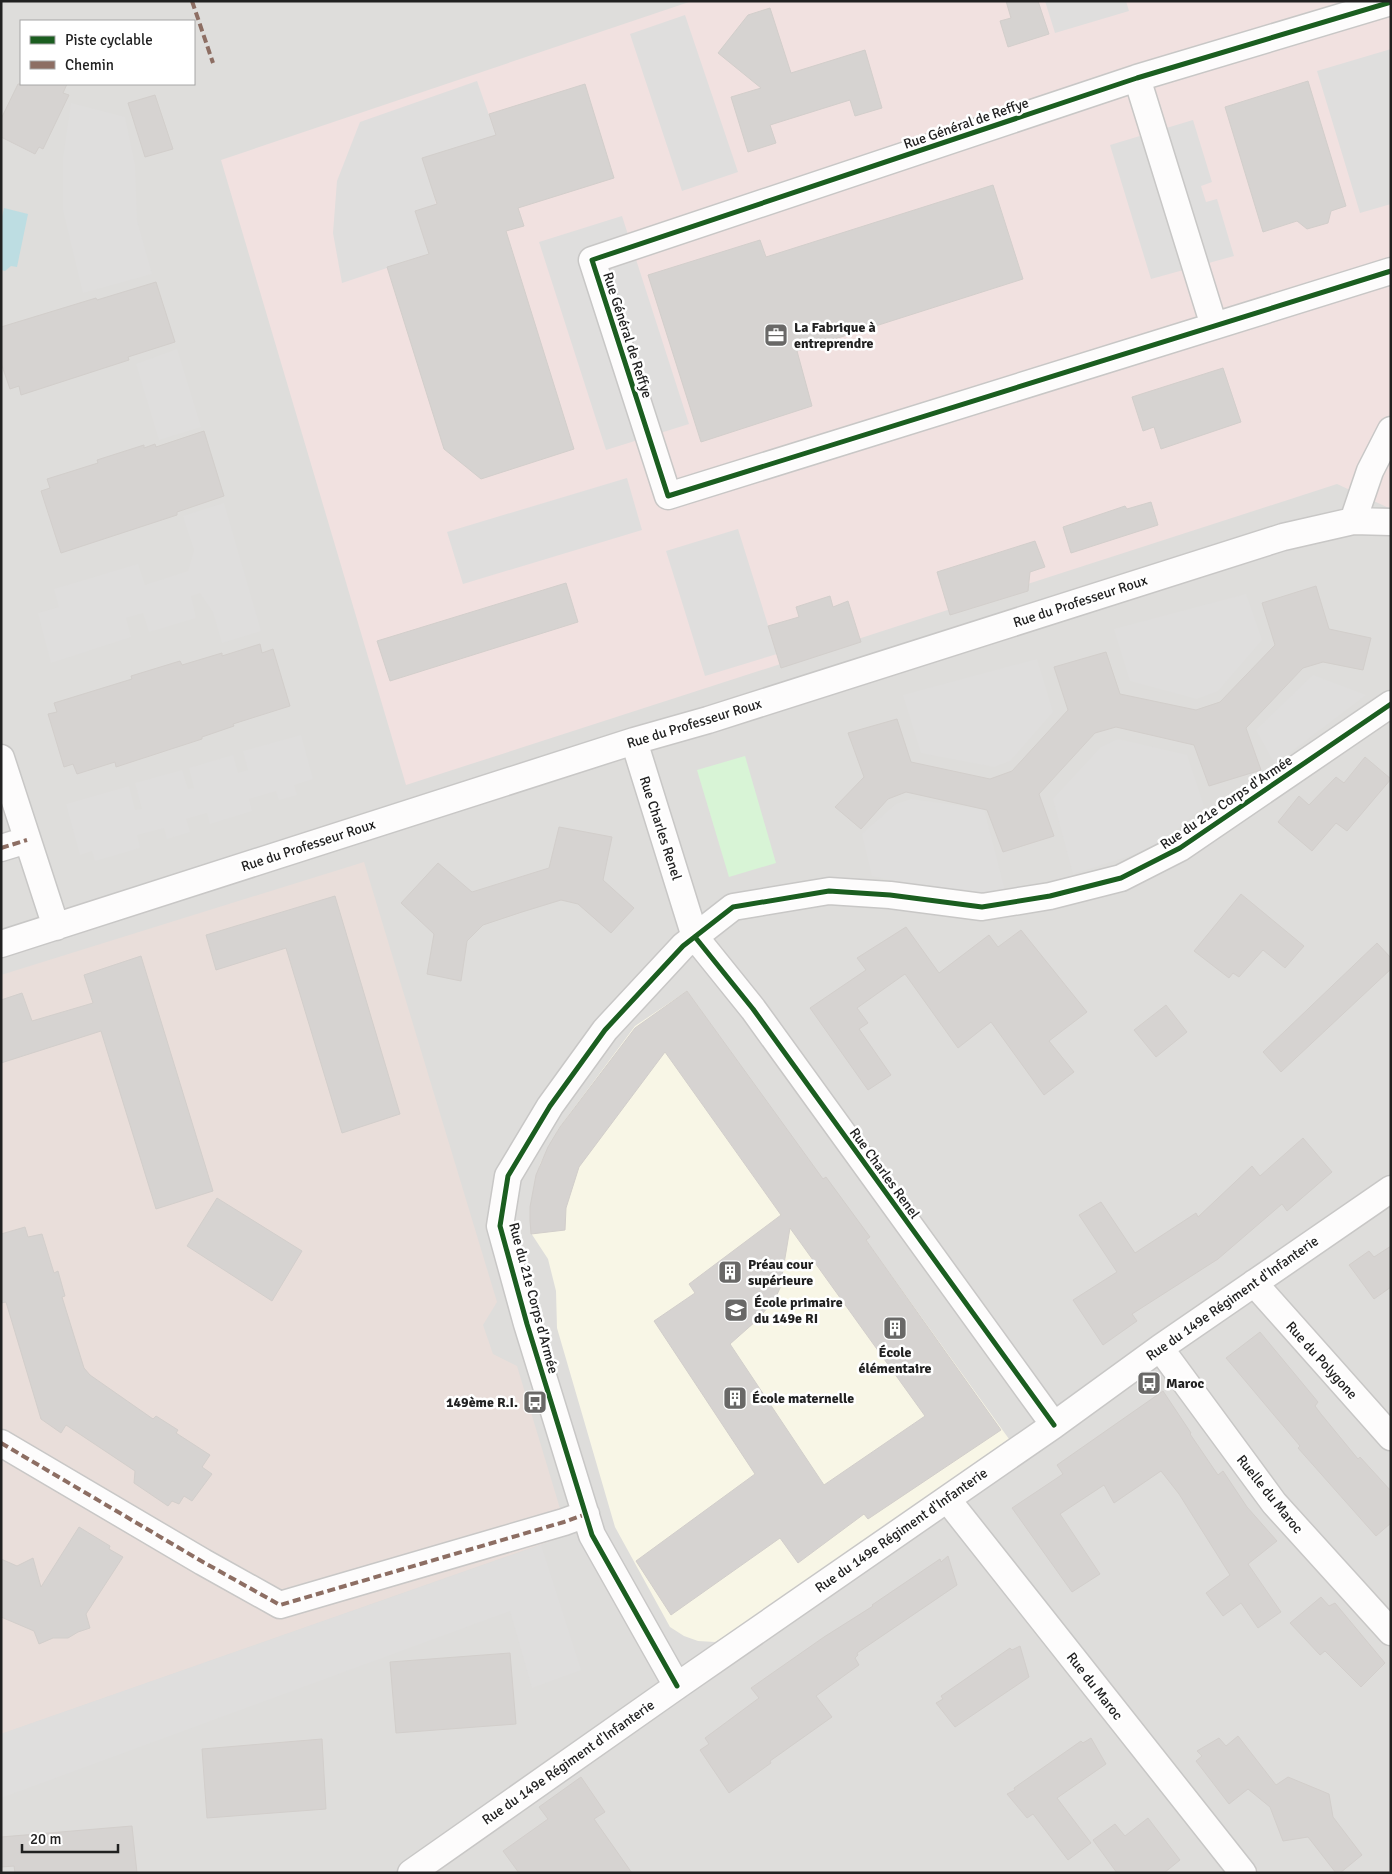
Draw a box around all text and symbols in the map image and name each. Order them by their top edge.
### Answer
legend [20,20,195,85]
text: Piste cyclable [65,31,153,49]
text: Chemin [65,56,114,74]
street label: Rue Général de Reffye [901,94,1031,153]
street label: Rue Général de Reffye [599,270,656,400]
place label: La Fabrique à entreprendre [794,319,876,352]
office icon: La Fabrique à entreprendre [763,322,789,348]
street label: Rue du Professeur Roux [1011,572,1150,631]
street label: Rue du Professeur Roux [625,695,764,752]
street label: Rue du 21e Corps d'Armée [1157,752,1296,853]
street label: Rue Charles Renel [636,774,685,882]
street label: Rue du Professeur Roux [239,816,378,875]
street label: Rue Charles Renel [846,1124,923,1222]
street label: Rue du 21e Corps d'Armée [505,1221,562,1376]
street label: Rue du 149e Régiment d'Infanterie [1143,1232,1322,1365]
place label: Préau cour supérieure [748,1256,814,1289]
building icon: Préau cour supérieure [717,1259,743,1285]
place label: École primaire du 149e RI [754,1294,843,1327]
school or university icon: École primaire du 149e RI [723,1297,749,1323]
building icon: École élémentaire [882,1315,908,1341]
street label: Rue du Polygone [1282,1318,1361,1403]
place label: École élémentaire [858,1344,932,1377]
bus stop icon: Maroc [1136,1370,1162,1396]
place label: Maroc [1166,1375,1205,1392]
building icon: École maternelle [722,1385,748,1411]
bus stop icon: 149ème R.I. [522,1389,548,1415]
place label: École maternelle [752,1390,854,1407]
place label: 149ème R.I. [446,1394,518,1411]
street label: Ruelle du Maroc [1233,1452,1307,1537]
street label: Rue du 149e Régiment d'Infanterie [812,1464,991,1597]
street label: Rue du Maroc [1063,1649,1127,1724]
street label: Rue du 149e Régiment d'Infanterie [479,1696,658,1829]
scale bar [22,1822,119,1854]
text: 20 m [30,1830,61,1848]

